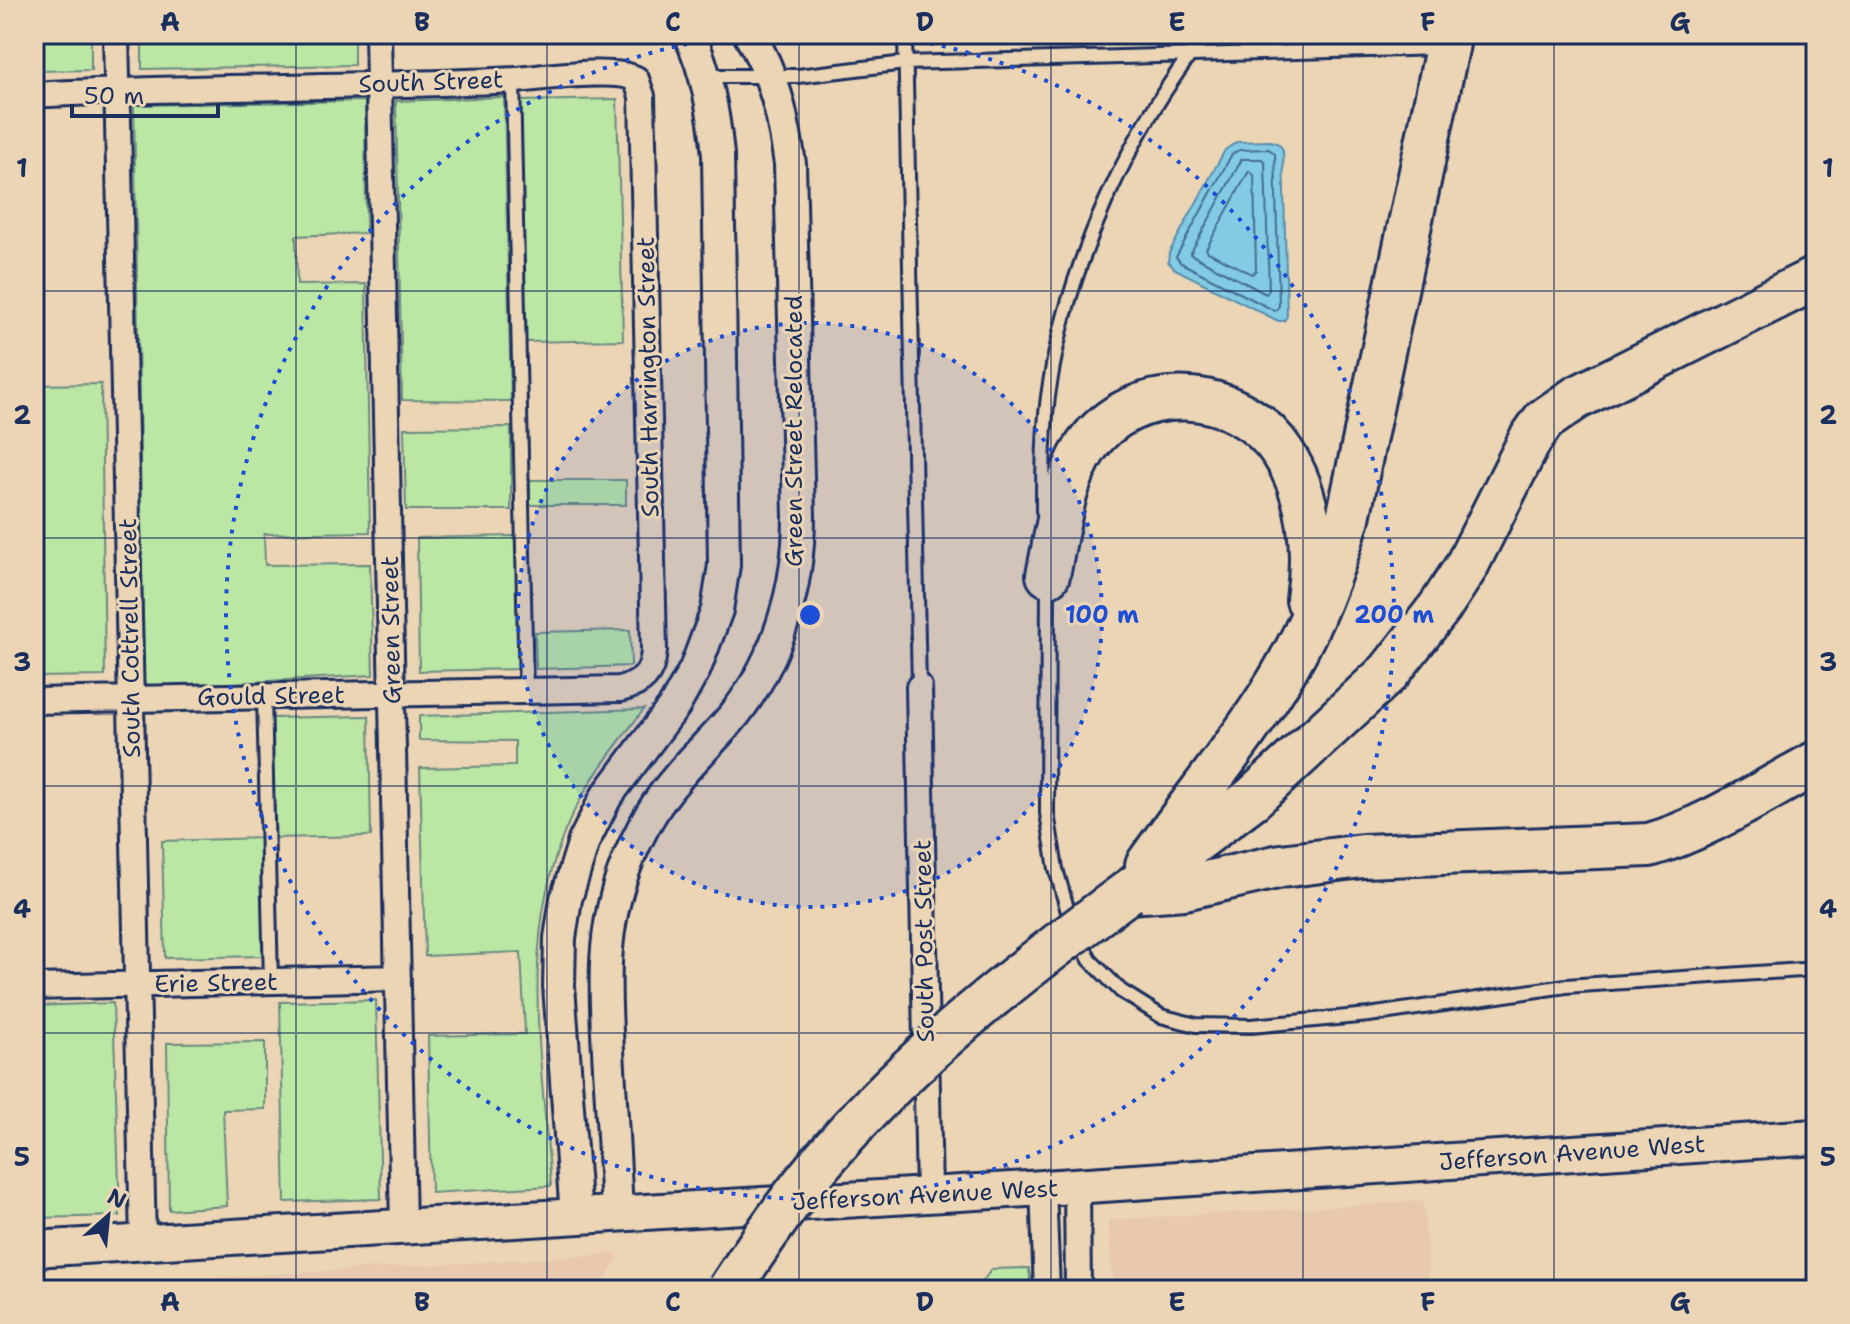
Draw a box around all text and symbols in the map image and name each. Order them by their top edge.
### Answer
text: A [160,4,180,39]
text: B [414,4,430,39]
text: C [665,4,681,39]
text: D [916,4,934,39]
text: E [1168,4,1186,39]
text: F [1420,4,1436,39]
text: G [1670,4,1691,39]
street label: South Street [358,63,504,101]
scale bar [72,68,218,118]
text: 50 m [84,80,144,112]
text: 1 [16,150,28,185]
text: 1 [1822,150,1834,185]
street label: South Harrington Street [630,236,666,518]
street label: Green Street Relocated [778,295,810,567]
text: 2 [13,397,31,432]
text: 2 [1819,397,1837,432]
street label: South Cottrell Street [112,518,148,758]
street label: Green Street [374,556,408,704]
text: 100 m [1065,599,1139,631]
text: 200 m [1354,599,1434,631]
centre of rings [796,601,824,629]
text: 3 [13,644,31,679]
text: 3 [1819,644,1837,679]
street label: Gould Street [197,679,345,713]
street label: South Post Street [906,839,942,1043]
text: 4 [13,891,31,926]
text: 4 [1819,891,1837,926]
street label: Erie Street [154,966,278,1000]
street label: Jefferson Avenue West [1438,1128,1706,1178]
text: 5 [14,1139,30,1174]
text: 5 [1820,1139,1836,1174]
street label: Jefferson Avenue West [791,1172,1059,1218]
north arrow [68,1176,148,1256]
text: N [103,1182,131,1216]
text: A [160,1284,180,1319]
text: B [414,1284,430,1319]
text: C [665,1284,681,1319]
text: D [916,1284,934,1319]
text: E [1168,1284,1186,1319]
text: F [1420,1284,1436,1319]
text: G [1670,1284,1691,1319]

